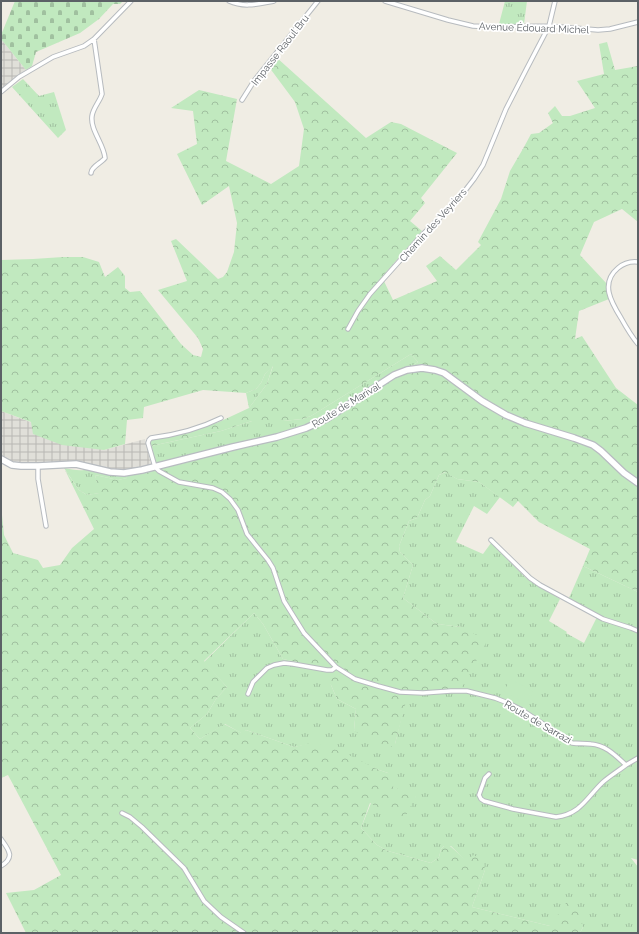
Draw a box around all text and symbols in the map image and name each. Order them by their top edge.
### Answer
street label: Impasse Raoul Bru [249,13,311,87]
street label: Avenue Édouard Michel [479,21,590,35]
street label: Chemin des Veyriers [397,186,469,264]
street label: Route de Marival [310,380,382,430]
street label: Route de Sarrazi [502,698,574,746]

